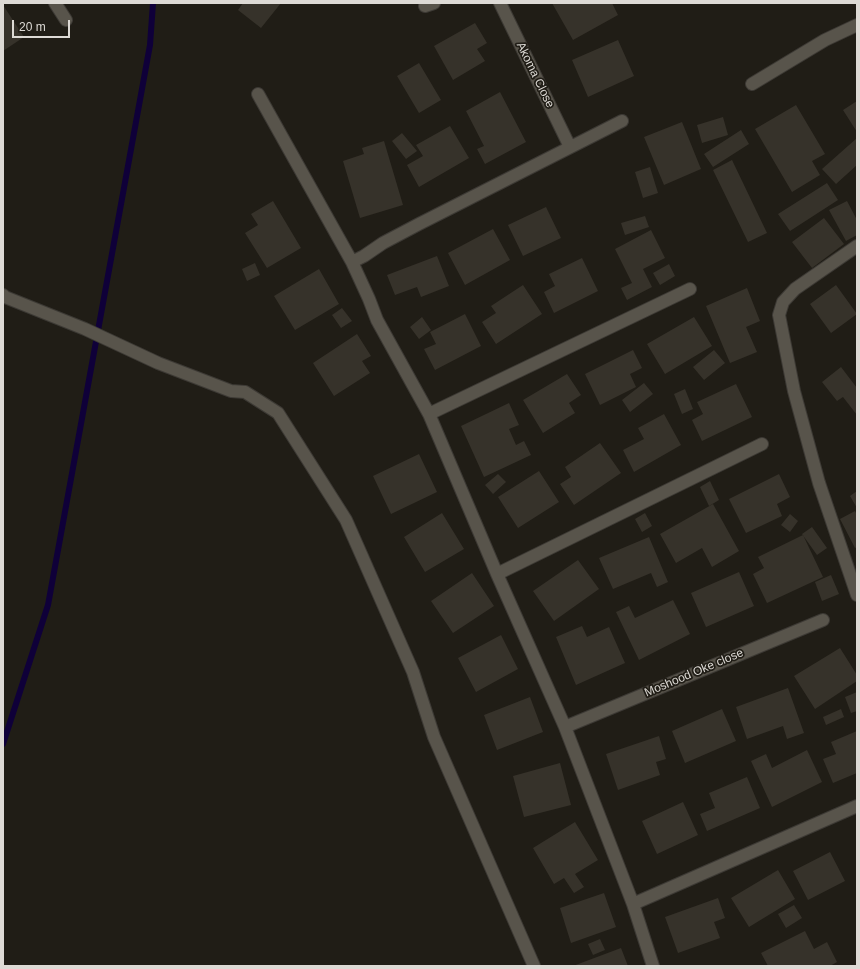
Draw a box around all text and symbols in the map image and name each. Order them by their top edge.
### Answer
scale bar [14,12,72,38]
text: 20 m [19,20,46,34]
street label: Akoma Close [513,40,557,110]
street label: Moshood Oke close [642,646,746,700]

